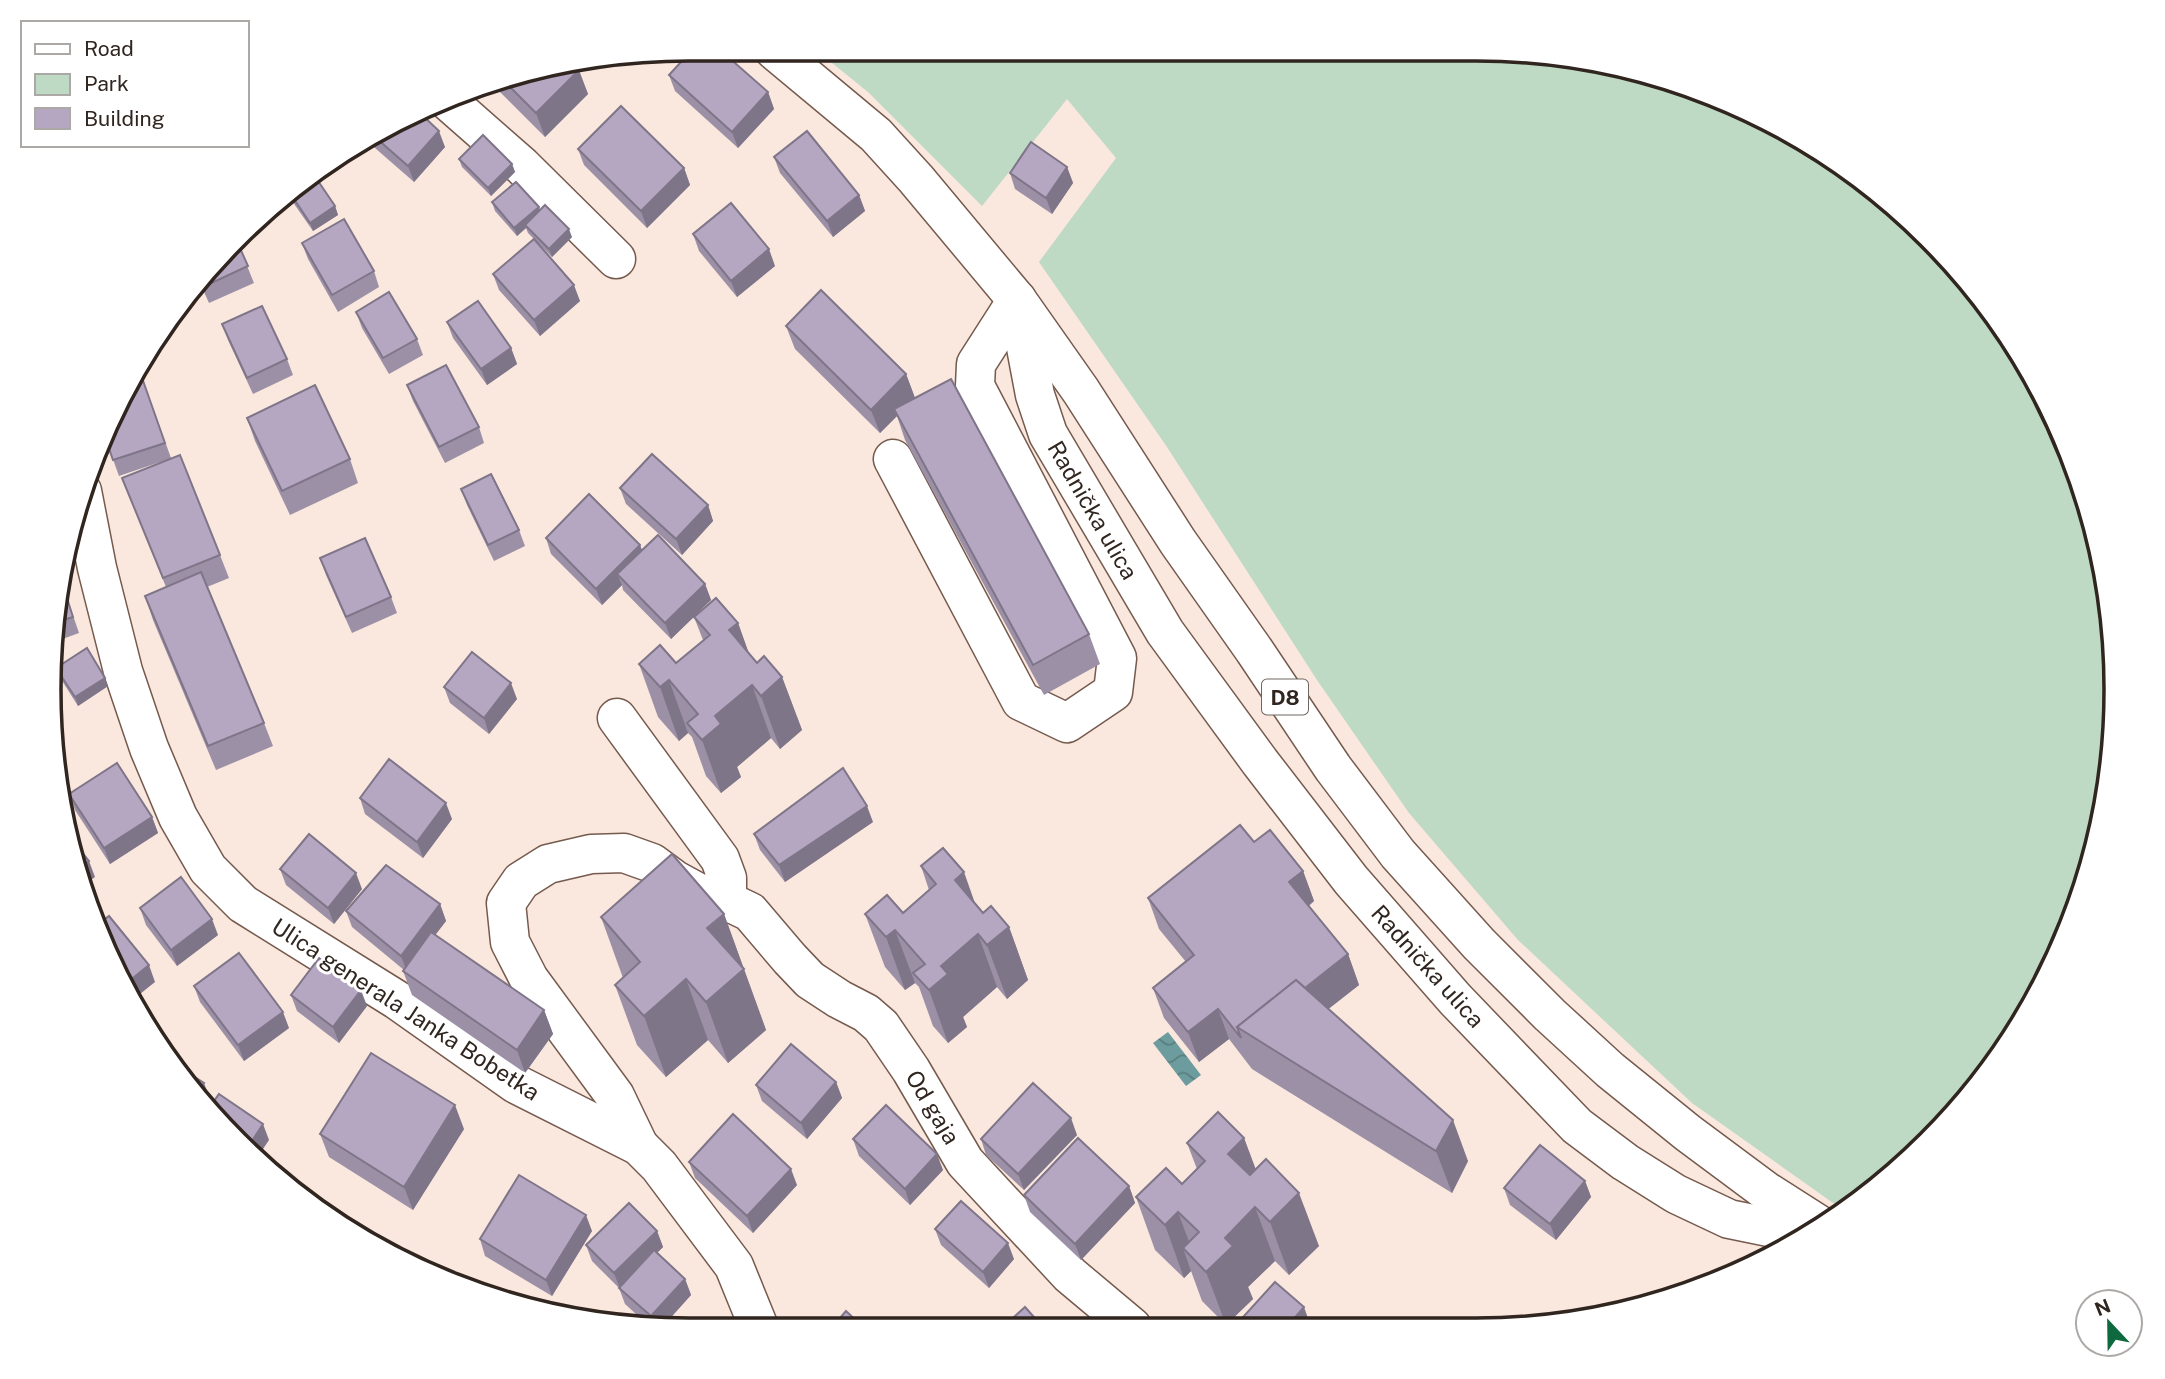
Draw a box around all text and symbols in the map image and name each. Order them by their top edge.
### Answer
legend [21,21,248,147]
text: Road [84,36,134,61]
text: Park [84,71,129,96]
text: Building [84,106,165,131]
street label: Radnička ulica [1042,436,1144,584]
road number: D8 [1262,680,1308,714]
street label: Radnička ulica [1366,899,1490,1033]
street label: Ulica generala Janka Bobetka [267,912,545,1106]
street label: Od gaja [900,1065,966,1149]
north arrow [2074,1288,2144,1358]
text: N [2092,1294,2114,1320]

